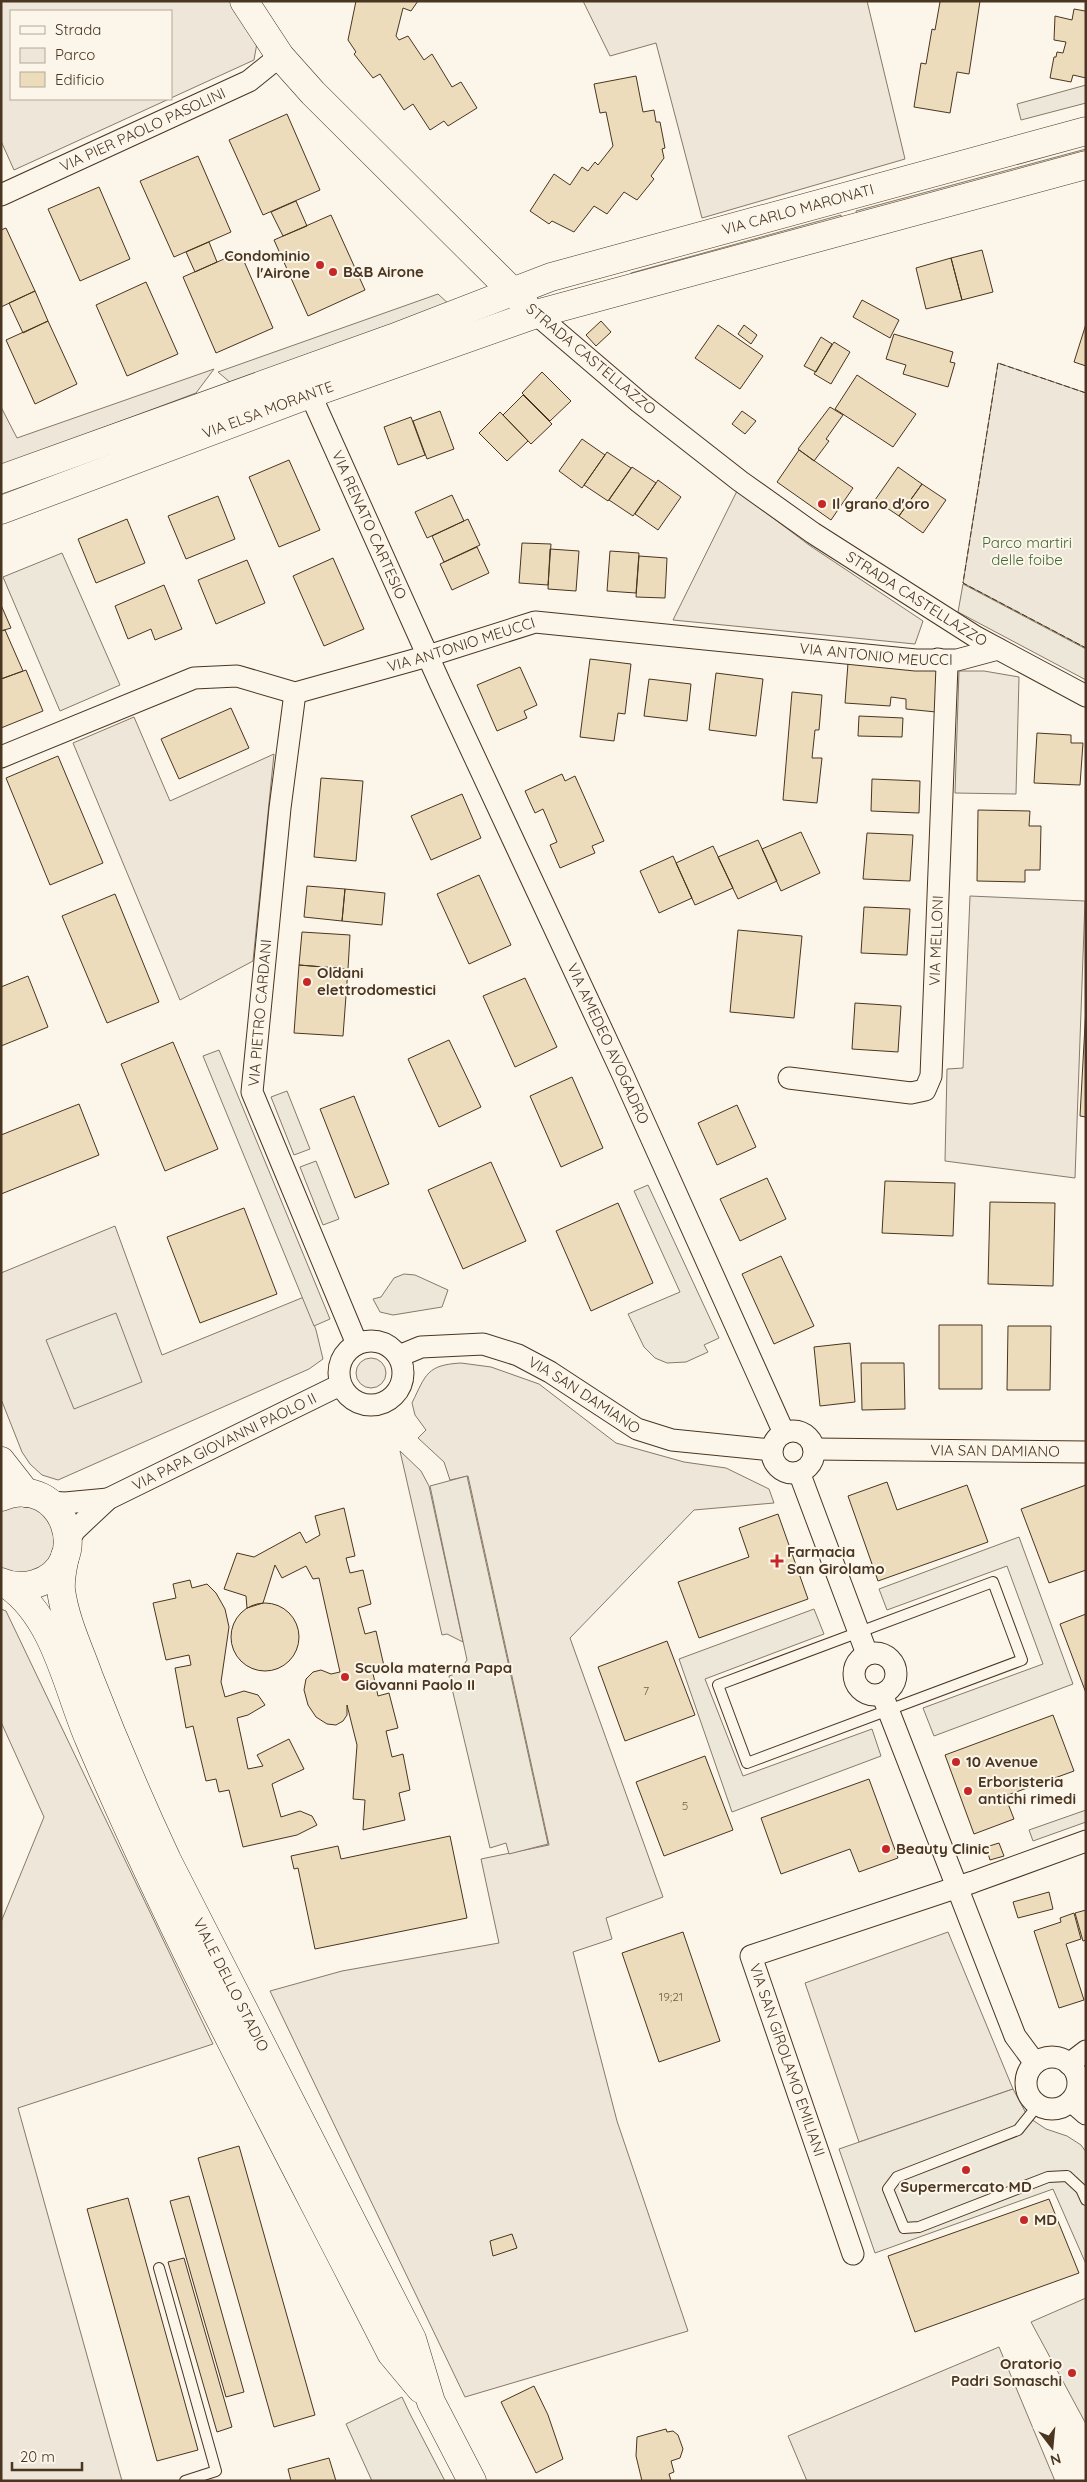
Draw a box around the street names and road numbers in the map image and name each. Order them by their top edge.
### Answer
street label: VIA PIER PAOLO PASOLINI [57,83,228,176]
street label: VIA CARLO MARONATI [720,179,876,239]
street label: STRADA CASTELLAZZO [523,299,660,418]
street label: VIA ELSA MORANTE [199,376,336,443]
street label: VIA RENATO CARTESIO [328,447,411,602]
street label: STRADA CASTELLAZZO [843,546,991,650]
street label: VIA ANTONIO MEUCCI [385,613,537,676]
street label: VIA ANTONIO MEUCCI [799,638,953,669]
street label: VIA MELLONI [925,895,947,986]
street label: VIA PIETRO CARDANI [244,938,275,1087]
street label: VIA AMEDEO AVOGADRO [563,960,654,1127]
street label: VIA SAN DAMIANO [525,1352,644,1438]
street label: VIA PAPA GIOVANNI PAOLO II [129,1388,319,1495]
street label: VIA SAN DAMIANO [930,1440,1060,1461]
street label: VIALE DELLO STADIO [189,1915,273,2054]
street label: VIA SAN GIROLAMO EMILIANI [745,1961,829,2159]

